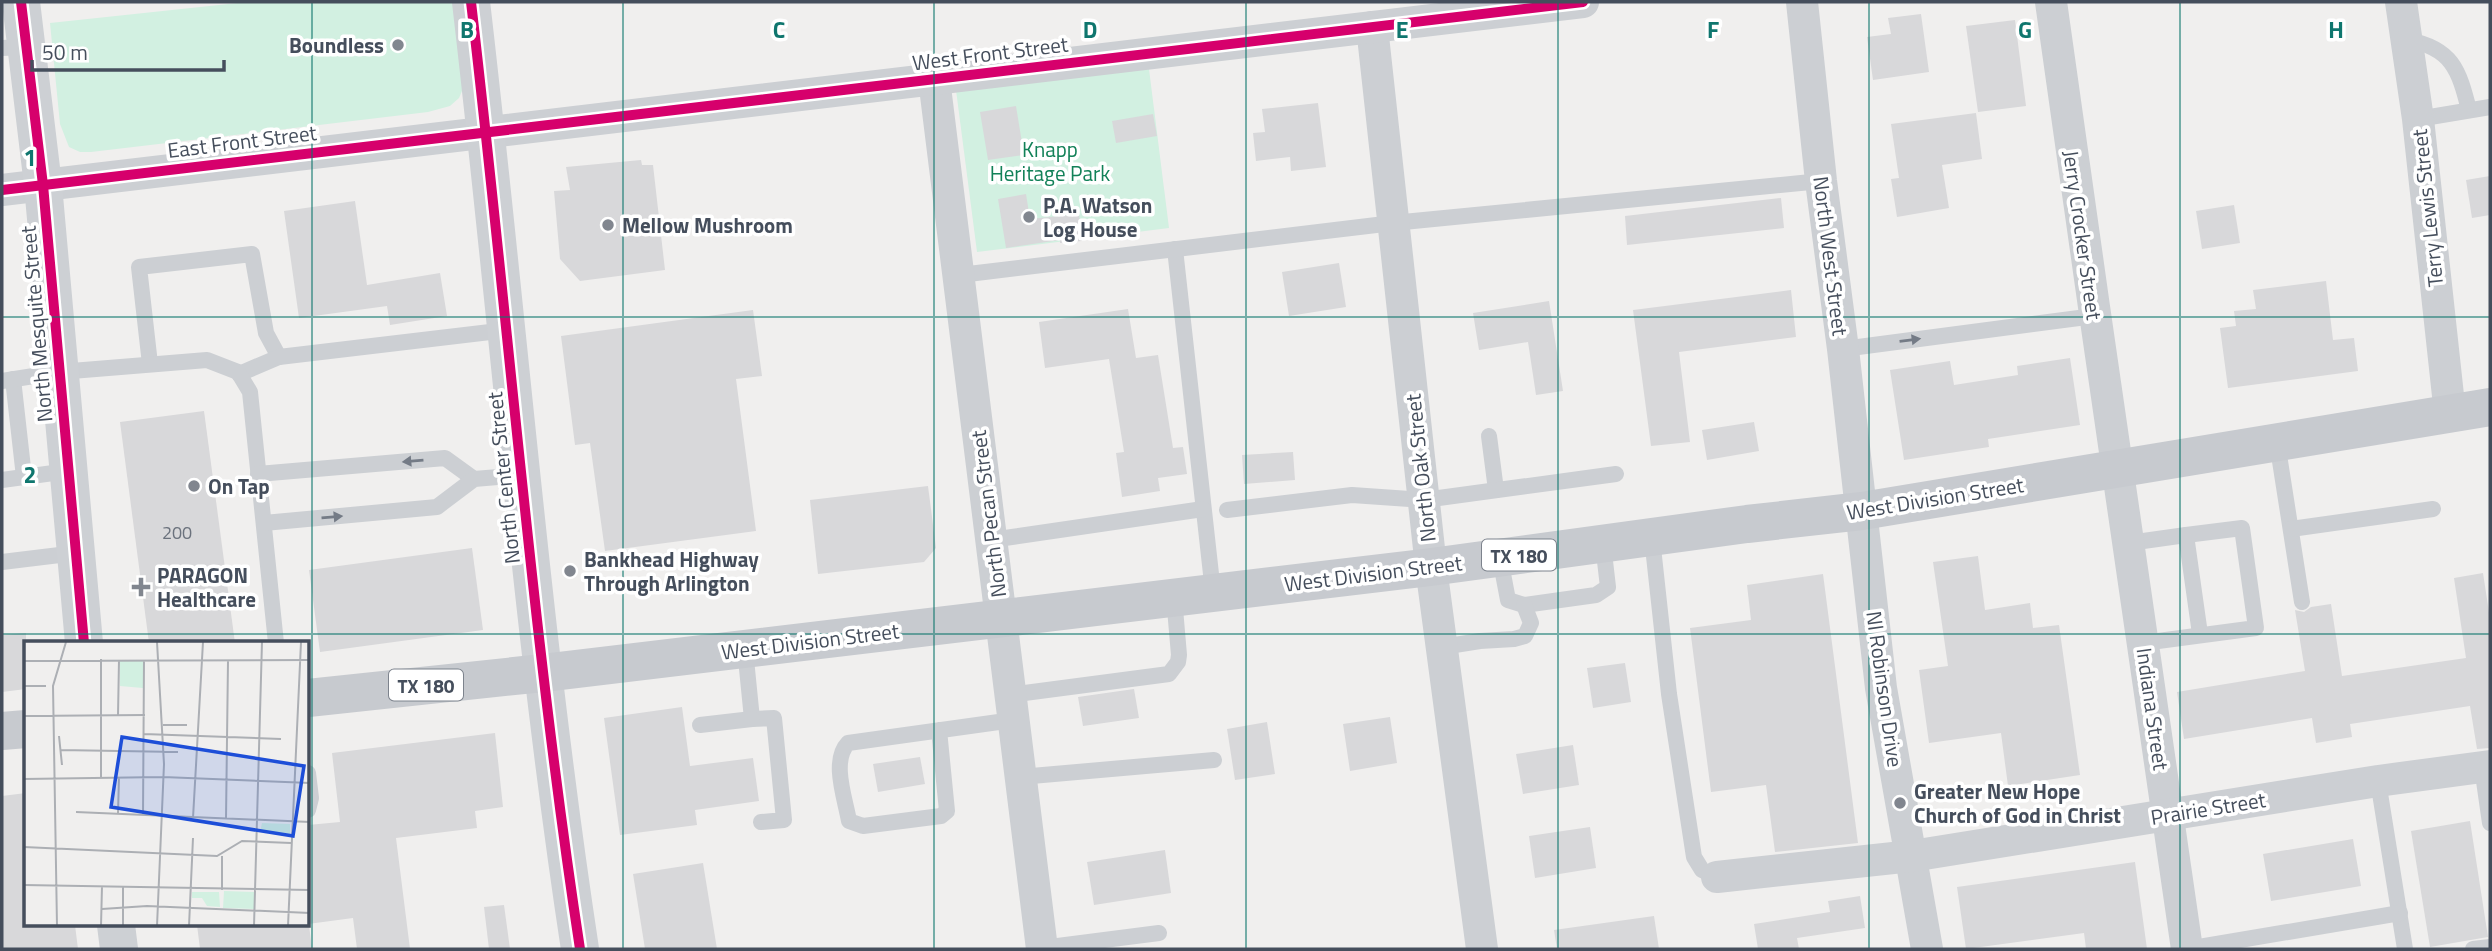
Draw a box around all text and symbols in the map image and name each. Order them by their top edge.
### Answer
text: B [460,12,474,47]
text: C [773,12,785,47]
text: D [1083,12,1097,47]
text: E [1396,12,1408,47]
text: F [1707,12,1719,47]
text: G [2018,12,2032,47]
text: H [2328,12,2344,47]
street label: West Front Street [910,27,1070,78]
scale bar [32,28,224,72]
place label: Boundless [289,29,384,61]
text: 50 m [42,36,88,68]
marker: Boundless [390,37,406,53]
street label: East Front Street [166,116,319,166]
street label: Terry Lewis Street [2403,127,2451,289]
park label: Knapp Heritage Park [990,133,1110,189]
text: 1 [24,140,36,175]
street label: Jerry Crocker Street [2055,148,2111,322]
street label: North West Street [1805,174,1857,338]
place label: P.A. Watson Log House [1043,189,1152,245]
place label: Mellow Mushroom [622,209,793,241]
marker: P.A. Watson Log House [1021,209,1037,225]
marker: Mellow Mushroom [600,217,616,233]
street label: North Mesquite Street [11,224,61,424]
one-way arrow [1900,335,1922,346]
street label: North Center Street [478,390,528,566]
street label: North Oak Street [1396,392,1444,544]
street label: North Pecan Street [962,428,1014,600]
one-way arrow [401,456,423,467]
text: 2 [24,457,36,492]
street label: West Division Street [1844,468,2026,528]
place label: On Tap [208,470,270,502]
marker: On Tap [186,478,202,494]
one-way arrow [321,511,343,522]
house number: 200 [162,519,192,546]
road number: TX 180 [1482,540,1556,570]
place label: Bankhead Highway Through Arlington [584,543,759,599]
street label: West Division Street [1282,546,1464,600]
place label: PARAGON Healthcare [157,559,256,615]
marker: Bankhead Highway Through Arlington [562,563,578,579]
marker: PARAGON Healthcare [131,577,151,597]
street label: Nl Robinson Drive [1858,609,1912,769]
street label: West Division Street [719,614,901,668]
inset map [24,641,310,926]
street label: Indiana Street [2129,646,2178,773]
road number: TX 180 [389,670,463,700]
place label: Greater New Hope Church of God in Christ [1914,775,2121,831]
street label: Prairie Street [2148,783,2268,833]
marker: Greater New Hope Church of God in Christ [1892,795,1908,811]

